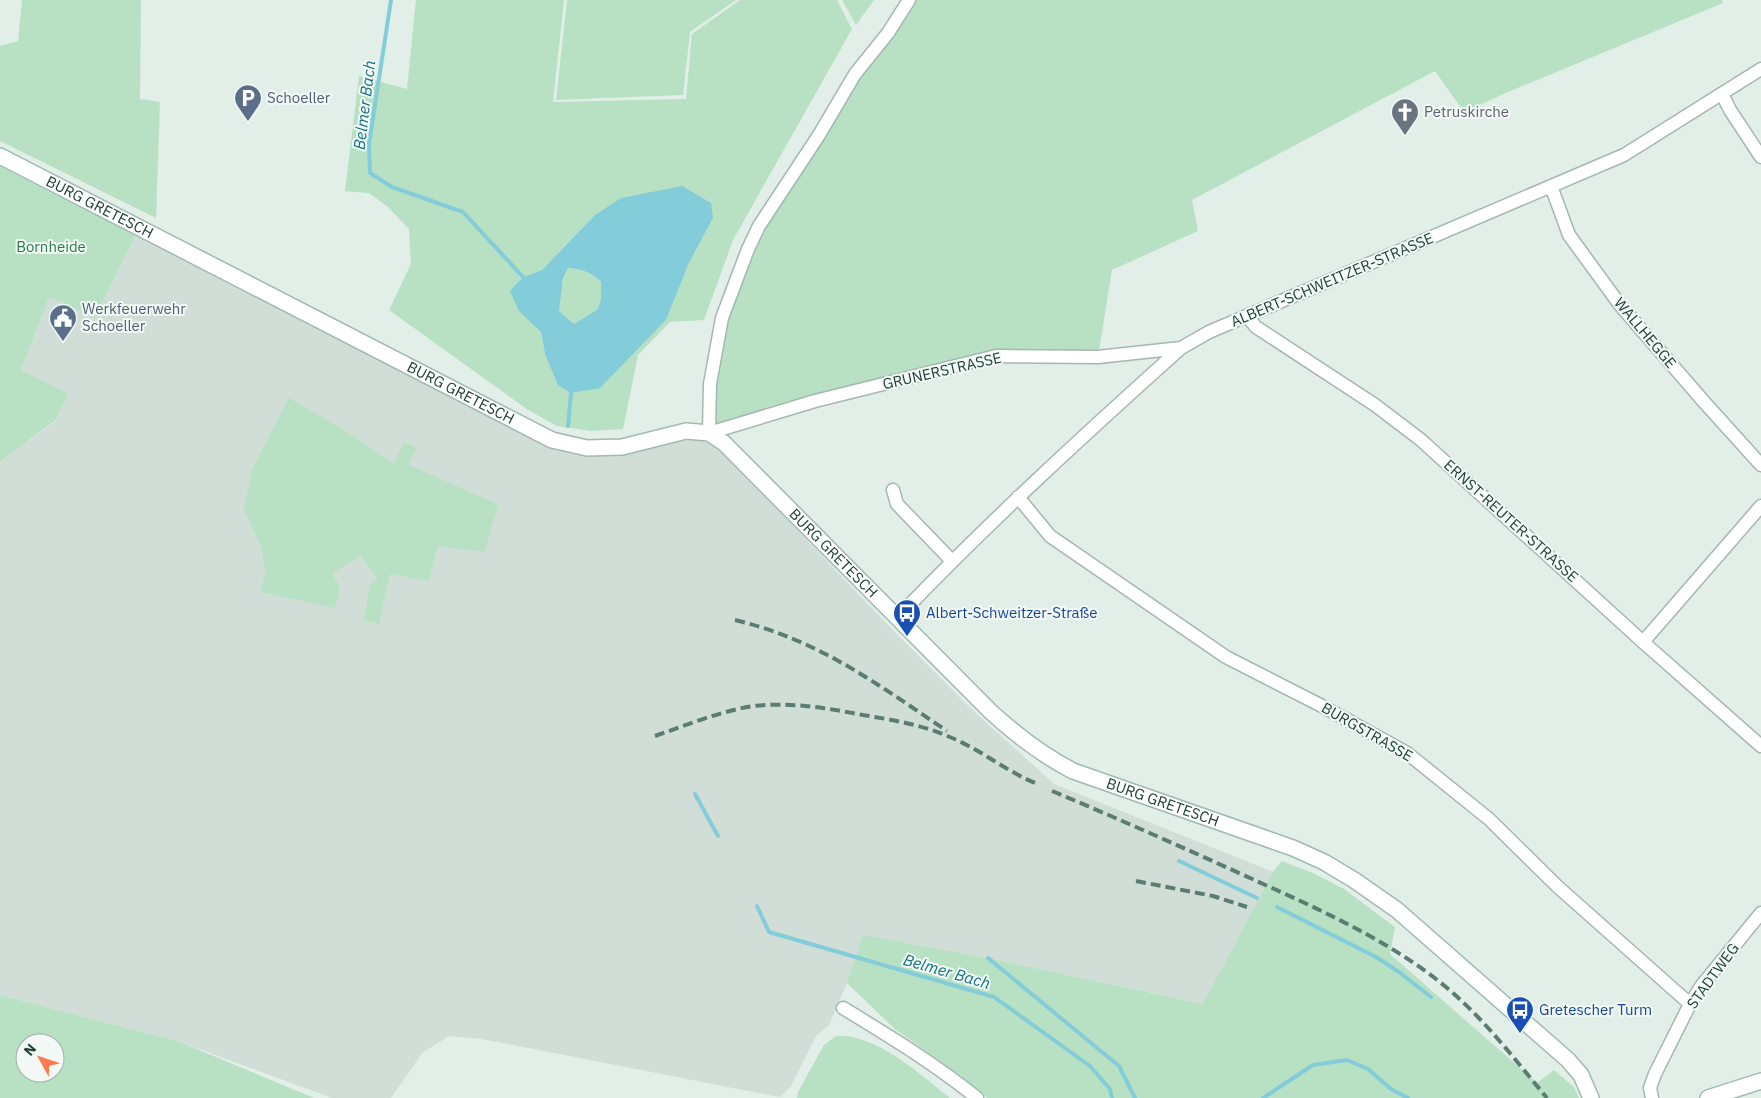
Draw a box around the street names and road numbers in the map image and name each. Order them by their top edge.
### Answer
street label: BURG GRETESCH [43,171,157,242]
street label: ALBERT-SCHWEITZER-STRASSE [1228,228,1436,331]
street label: WALLHEGGE [1610,293,1681,372]
street label: GRUNERSTRASSE [881,348,1003,393]
street label: BURG GRETESCH [404,357,518,428]
street label: ERNST-REUTER-STRASSE [1440,455,1583,586]
street label: BURG GRETESCH [785,504,882,601]
street label: BURGSTRASSE [1318,698,1416,765]
street label: BURG GRETESCH [1104,773,1222,830]
street label: STADTWEG [1682,939,1743,1012]

